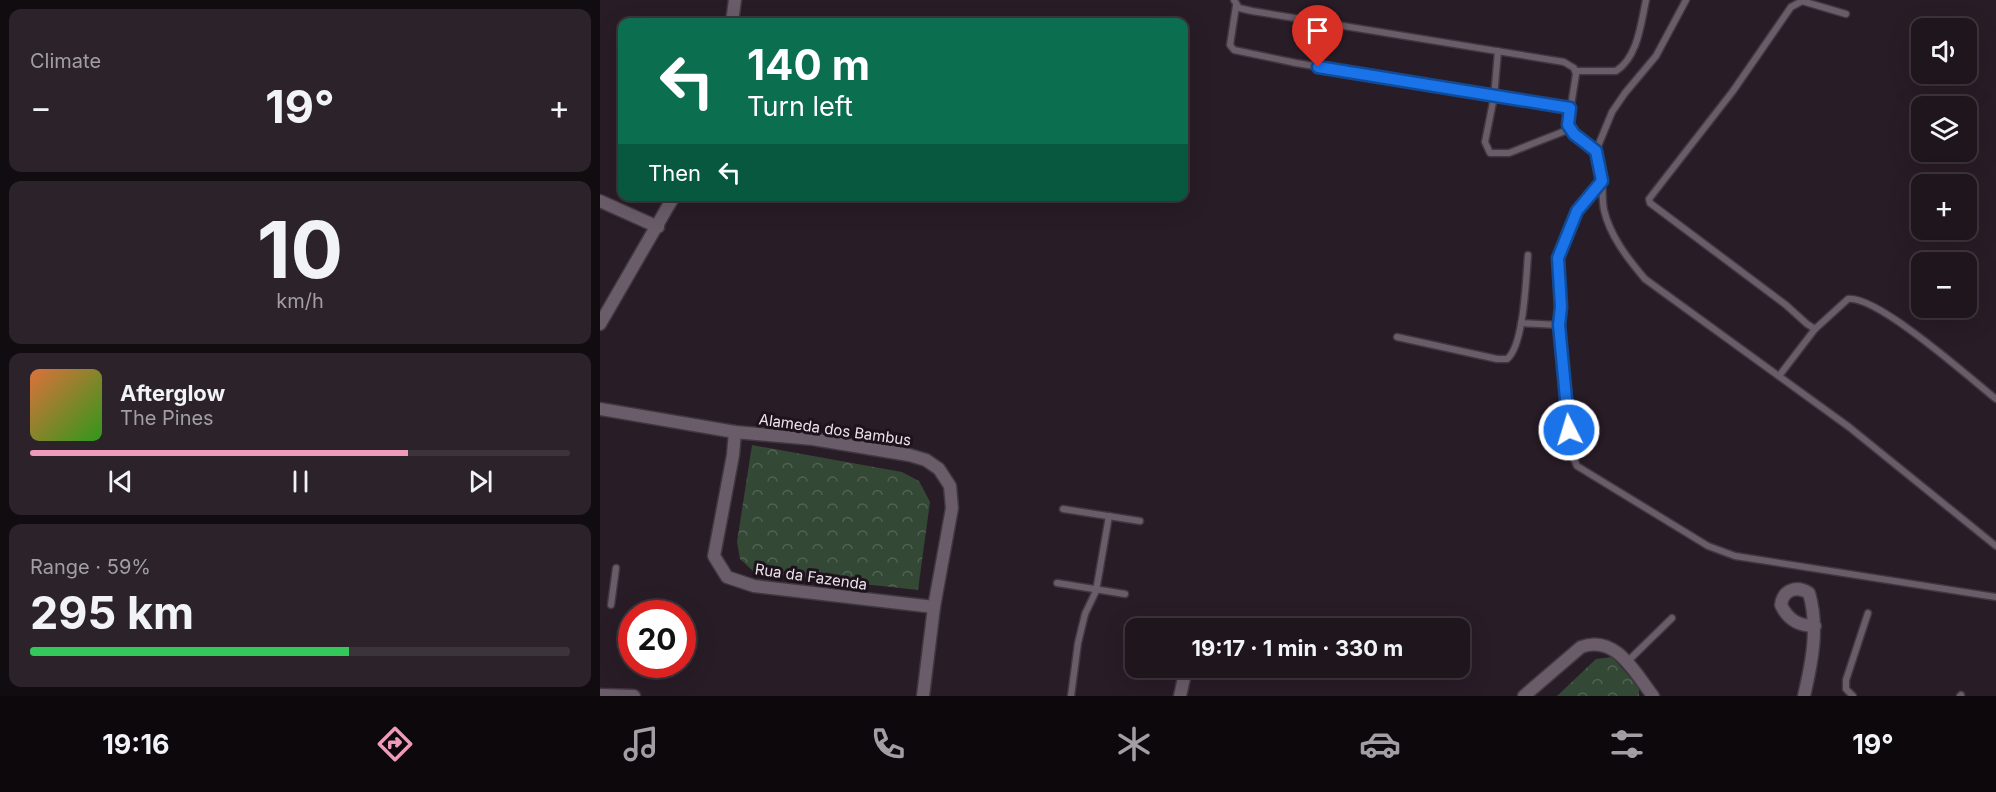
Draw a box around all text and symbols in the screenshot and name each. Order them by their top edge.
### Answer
pin [1292,5,1343,67]
icon: arrive [1301,14,1334,47]
map controls [1911,18,1977,318]
button: sound [1911,18,1977,84]
text: 140 m [747,39,870,90]
icon: left [648,42,726,120]
text: Climate [30,49,101,73]
text: 19° [265,79,335,134]
text: − [30,87,52,127]
text: + [548,87,570,127]
text: Turn left [747,90,853,123]
button: layers [1911,96,1977,162]
icon: left [713,156,746,189]
text: Then [648,160,701,186]
button: + [1911,174,1977,240]
text: 10 [257,202,343,297]
button: − [1911,252,1977,318]
text: km/h [276,289,324,313]
text: Afterglow [120,380,225,406]
position arrow [1537,398,1601,462]
text: The Pines [120,406,214,430]
street label: Alameda dos Bambus [758,409,913,450]
icon: previous [104,465,137,498]
icon: pause [284,465,317,498]
icon: next [464,465,497,498]
text: Range · 59% [30,555,151,579]
street label: Rua da Fazenda [754,559,868,594]
text: 295 km [30,585,194,640]
speed limit sign: 20 [618,600,696,678]
text: 19:17 · 1 min · 330 m [1192,635,1403,661]
icon: directions [374,723,416,765]
icon: music [620,723,662,765]
icon: phone [867,723,909,765]
icon: climate [1113,723,1155,765]
icon: car [1359,723,1401,765]
icon: filters [1606,723,1648,765]
text: 19:16 [102,728,170,761]
text: 19° [1852,728,1894,761]

